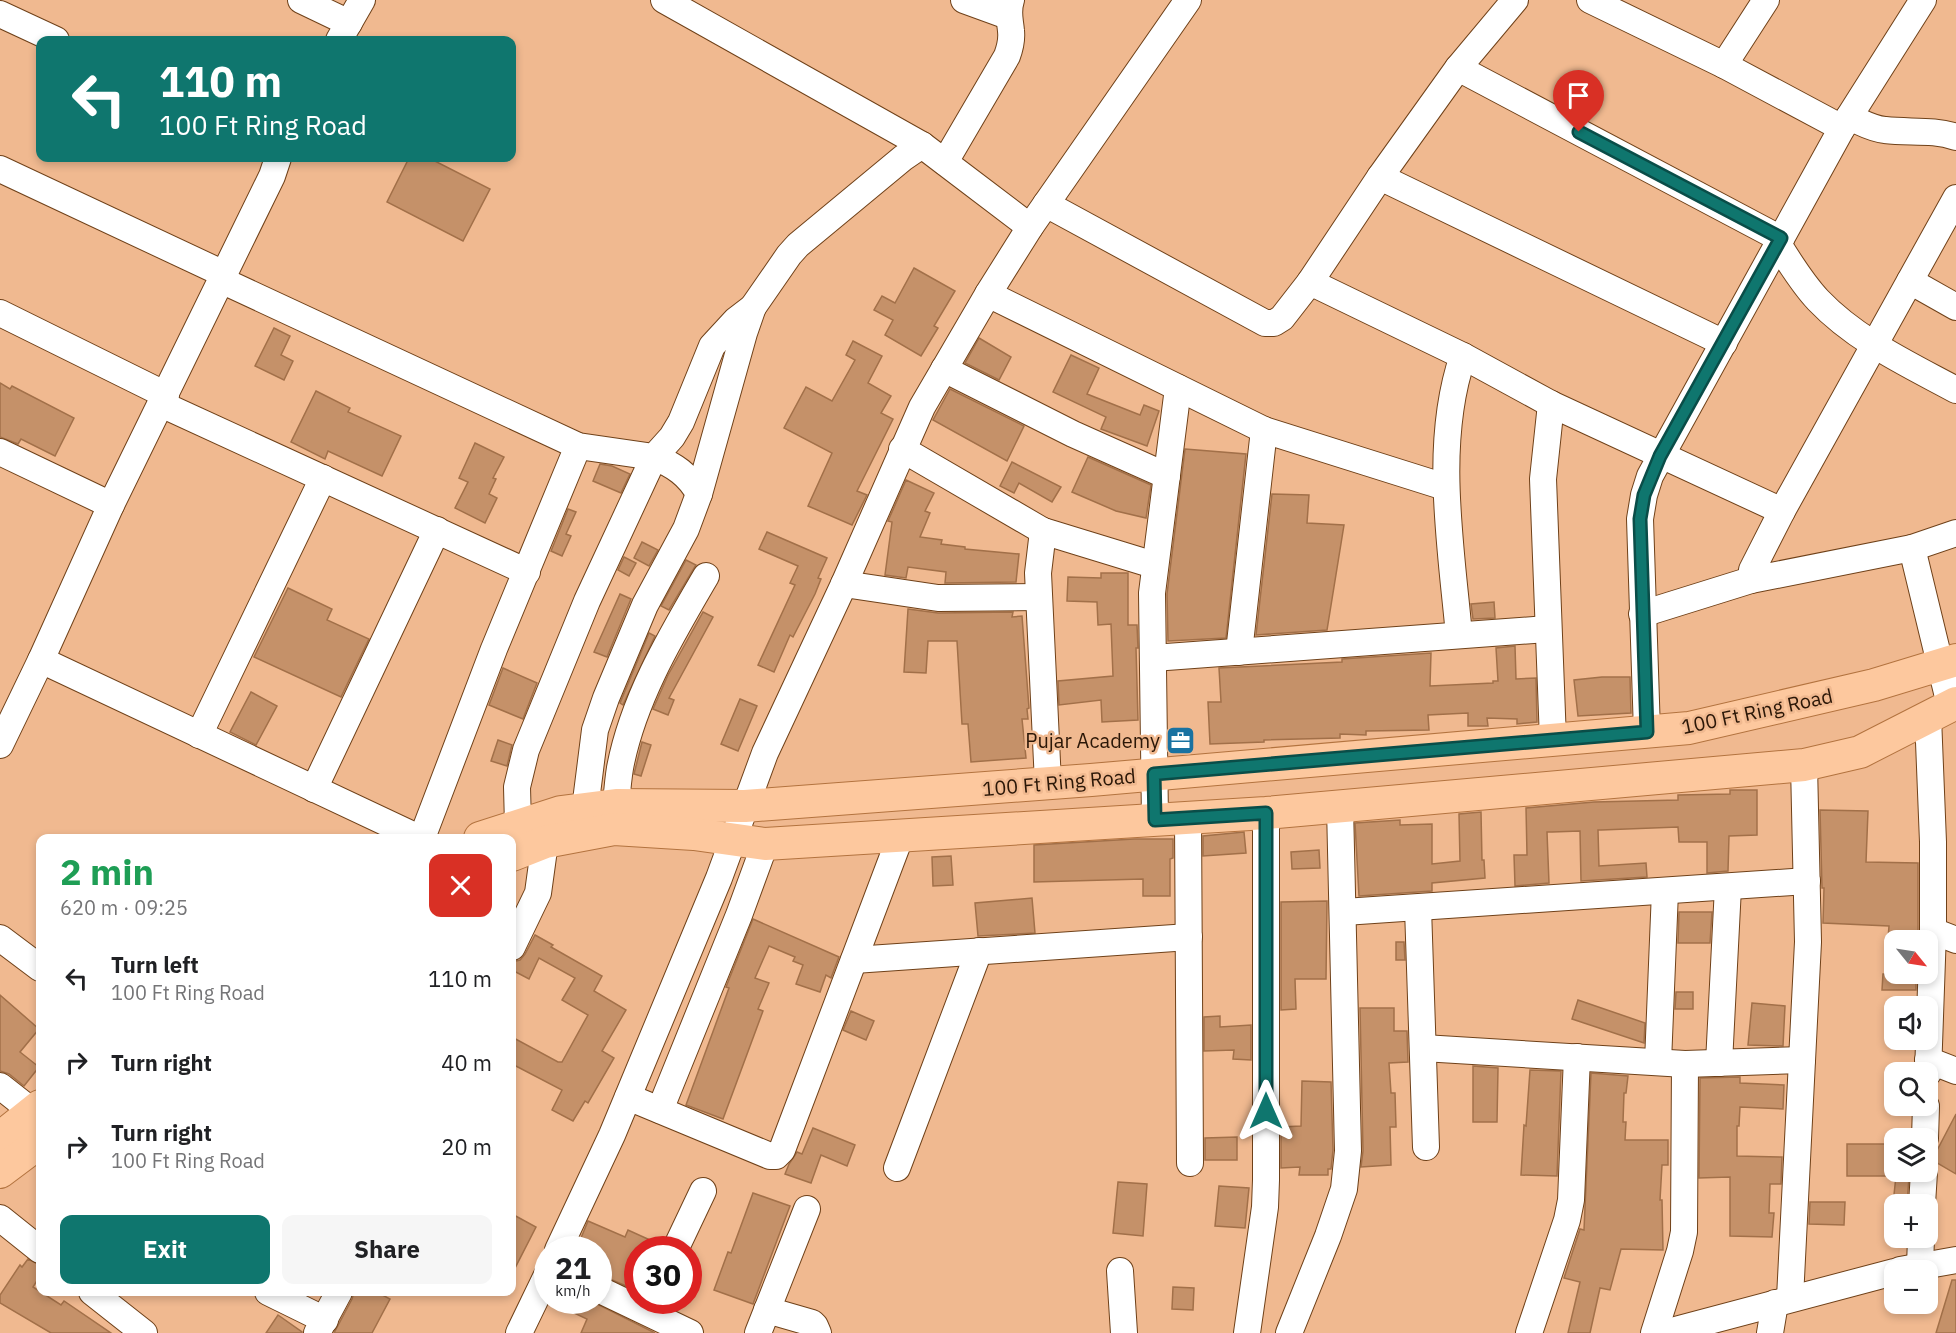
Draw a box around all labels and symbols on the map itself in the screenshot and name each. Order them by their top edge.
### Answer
pin [1553,70,1604,132]
street label: 100 Ft Ring Road [1679,682,1835,740]
office icon: Pujar Academy [1165,724,1197,756]
place label: Pujar Academy [1025,727,1160,754]
street label: 100 Ft Ring Road [981,762,1137,802]
north arrow [1884,930,1938,984]
position arrow [1234,1079,1298,1143]
speed limit sign: 30 [624,1236,702,1314]

